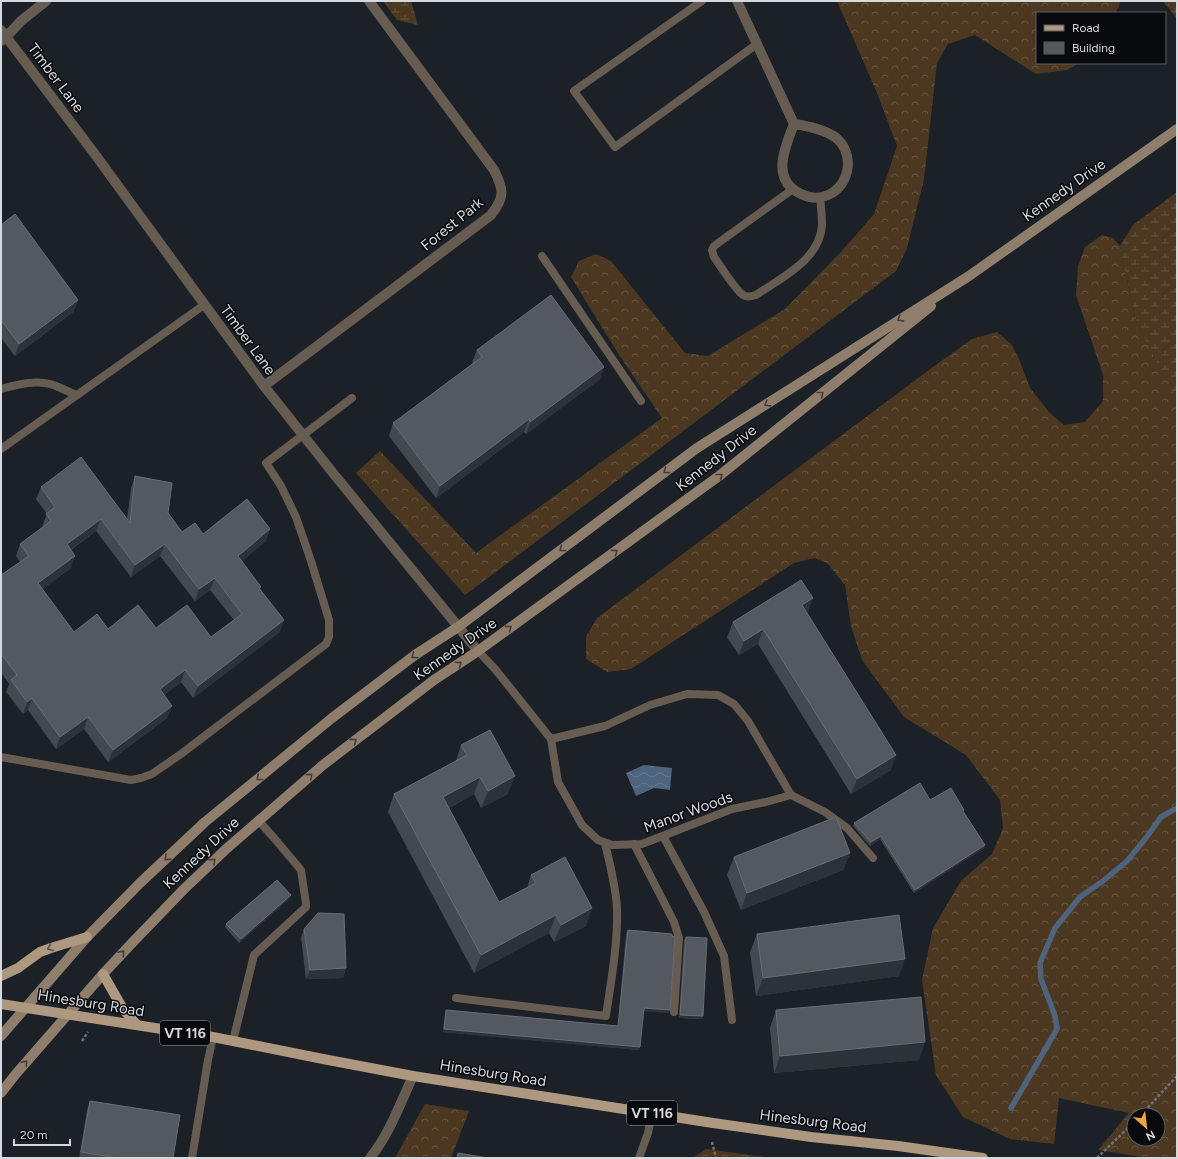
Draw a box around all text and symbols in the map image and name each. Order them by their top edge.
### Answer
legend [1036,12,1166,64]
text: Road [1072,21,1100,35]
street label: Timber Lane [24,40,88,116]
text: Building [1072,41,1115,55]
street label: Kennedy Drive [1019,155,1109,225]
street label: Forest Park [417,193,487,255]
street label: Timber Lane [217,301,279,379]
one-way arrow [897,315,904,322]
one-way arrow [817,392,824,399]
one-way arrow [764,399,771,406]
street label: Kennedy Drive [672,421,760,495]
one-way arrow [663,466,670,473]
one-way arrow [715,473,722,480]
one-way arrow [559,544,566,551]
one-way arrow [610,550,617,557]
street label: Kennedy Drive [410,614,500,684]
one-way arrow [505,626,512,633]
one-way arrow [411,651,418,659]
one-way arrow [455,661,462,669]
one-way arrow [350,739,357,746]
one-way arrow [256,773,263,780]
one-way arrow [306,773,313,780]
street label: Manor Woods [641,788,735,836]
street label: Kennedy Drive [159,813,243,893]
one-way arrow [164,853,172,861]
one-way arrow [208,859,216,866]
one-way arrow [47,944,54,952]
one-way arrow [117,951,124,958]
street label: Hinesburg Road [36,986,146,1020]
road number: VT 116 [160,1021,210,1045]
street label: Hinesburg Road [438,1056,548,1090]
one-way arrow [21,1060,28,1068]
road number: VT 116 [627,1101,677,1125]
street label: Hinesburg Road [759,1106,867,1136]
north arrow [1126,1107,1166,1147]
scale bar [14,1121,70,1147]
text: 20 m [20,1128,48,1142]
text: N [1144,1128,1157,1143]

